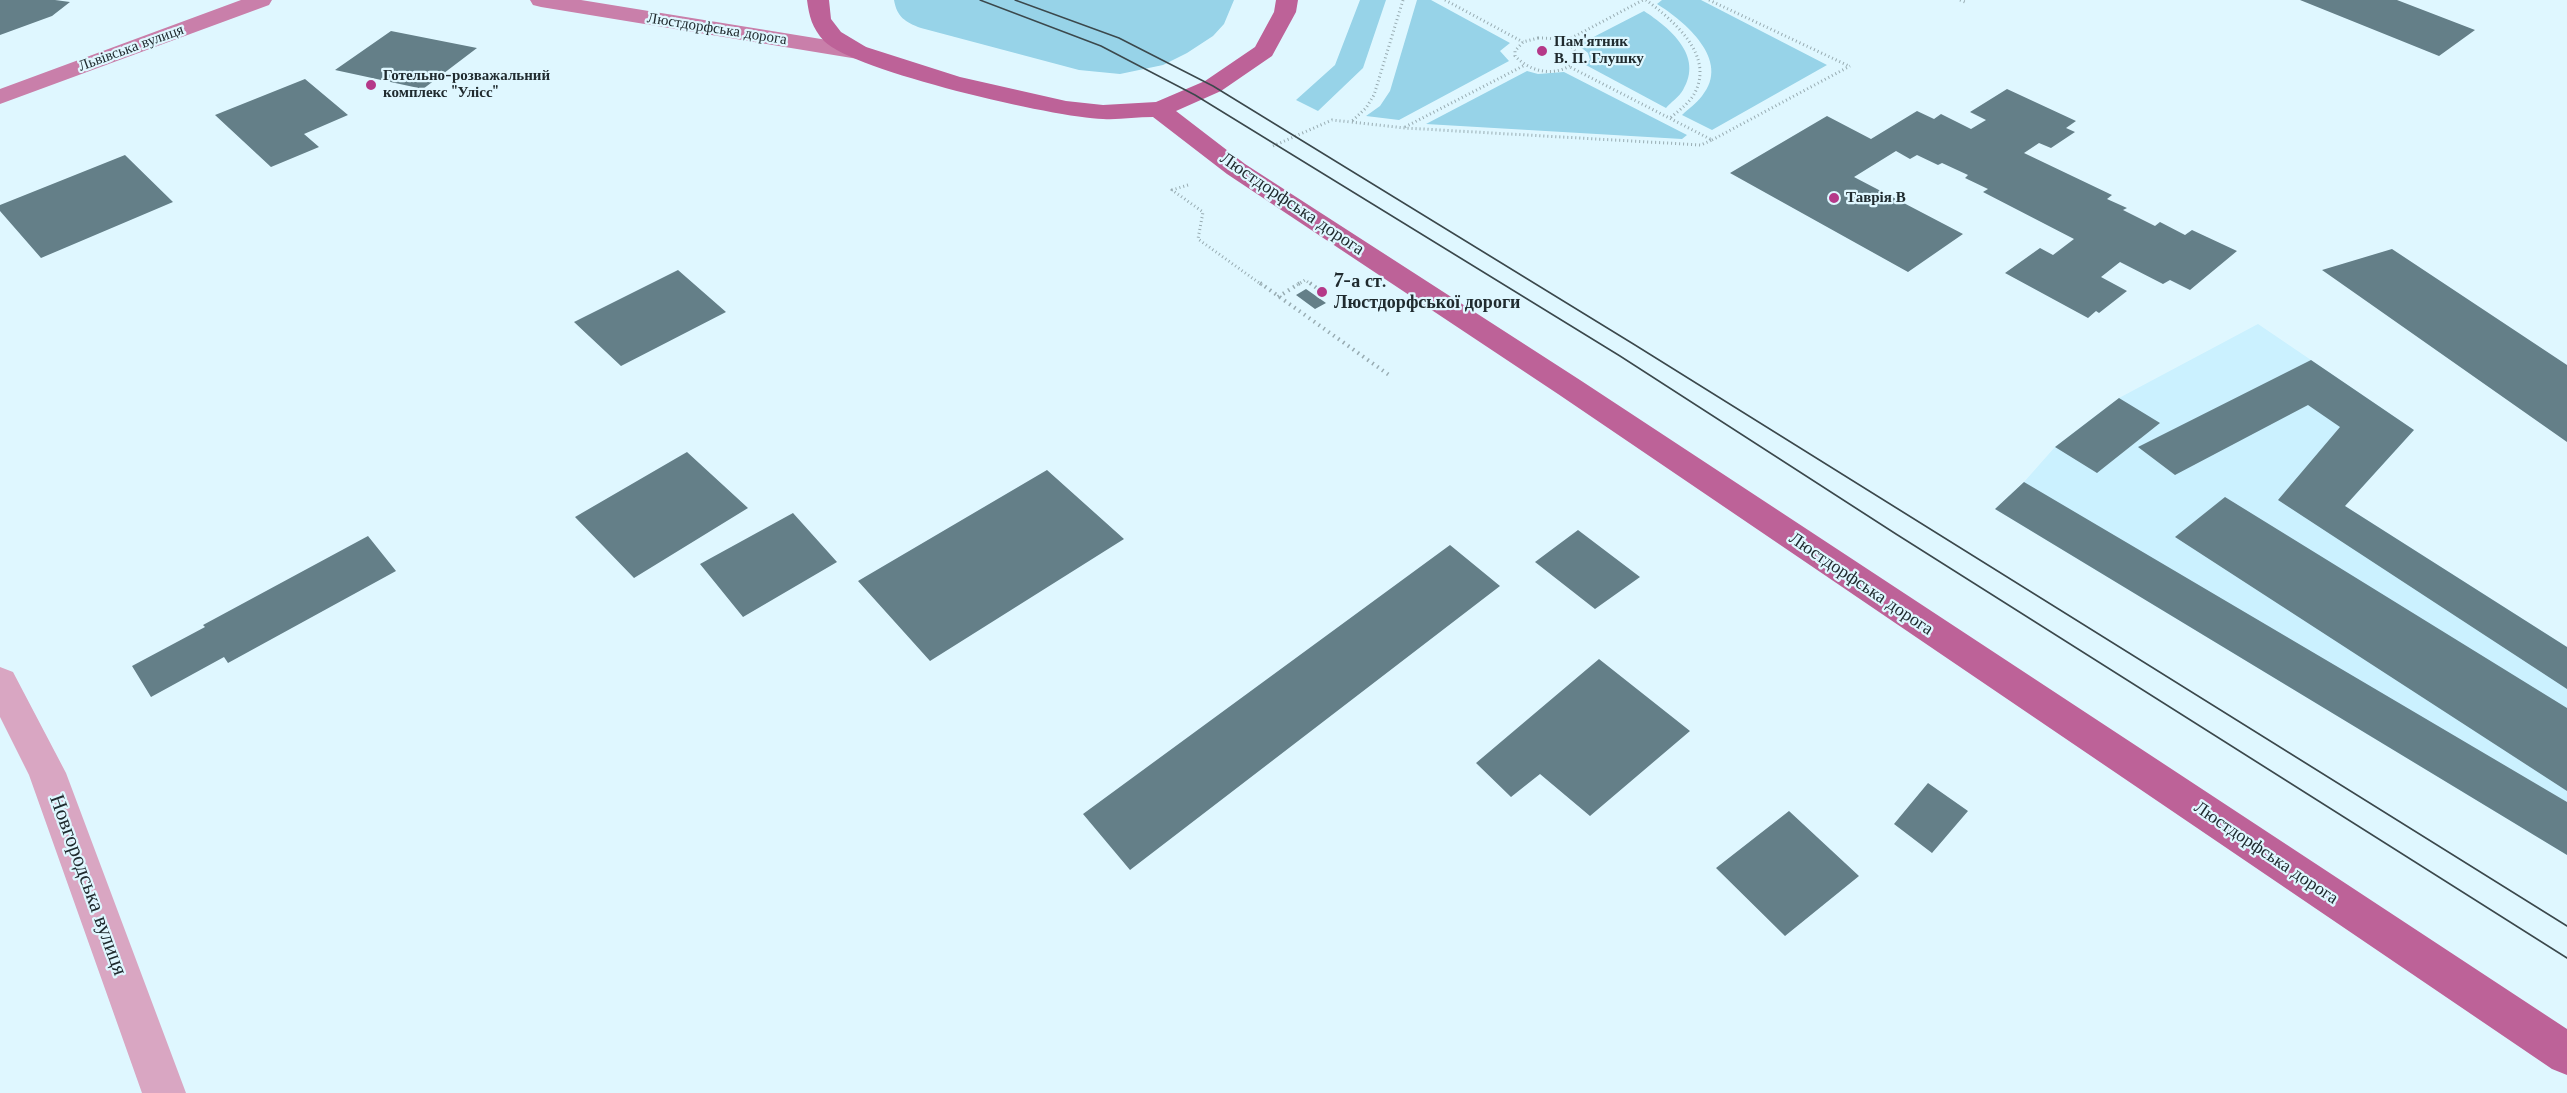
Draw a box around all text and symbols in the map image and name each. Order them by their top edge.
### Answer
street label: Люстдорфська дорога [646,9,788,49]
street label: Львівська вулиця [76,21,186,75]
place label: Пам'ятник В. П. Глушку [1554,33,1644,68]
marker: Пам'ятник В. П. Глушку [1535,44,1549,58]
place label: Готельно-розважальний комплекс "Улісс" [383,67,550,102]
marker: Готельно-розважальний комплекс "Улісс" [364,78,378,92]
street label: Люстдорфська дорога [1216,148,1368,260]
place label: Таврія В [1846,189,1906,207]
marker: Таврія В [1827,191,1841,205]
place label: 7-а ст. Люстдорфської дороги [1334,271,1520,314]
marker: 7-а ст. Люстдорфської дороги [1315,285,1329,299]
street label: Люстдорфська дорога [1785,528,1937,640]
street label: Новгородська вулиця [44,791,132,979]
street label: Люстдорфська дорога [2190,797,2342,909]

